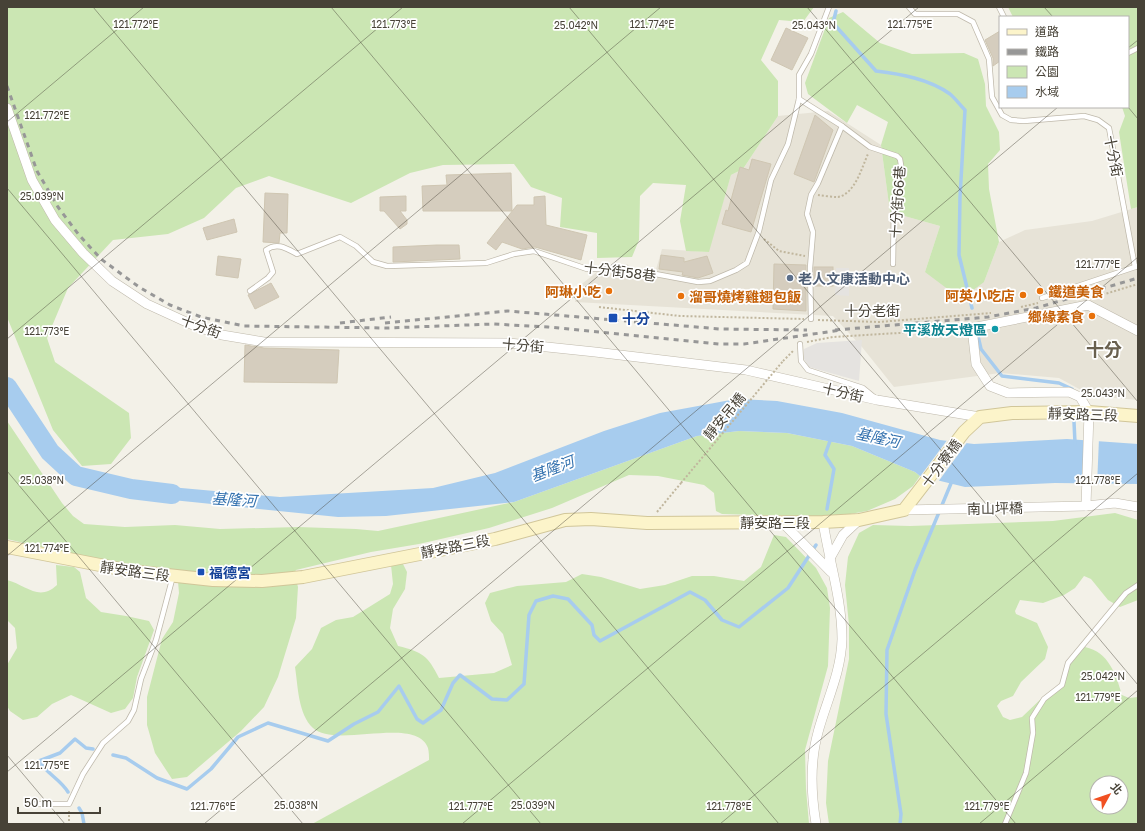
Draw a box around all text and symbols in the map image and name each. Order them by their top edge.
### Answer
legend [999,16,1129,108]
text: 121.772°E [114,18,158,30]
text: 121.773°E [372,18,416,30]
text: 121.774°E [630,18,674,30]
text: 121.775°E [888,18,932,30]
text: 25.042°N [554,19,598,31]
text: 25.043°N [792,19,836,31]
text: 道路 [1035,24,1059,39]
text: 鐵路 [1035,44,1059,59]
text: 公園 [1035,64,1059,79]
text: 水域 [1035,84,1059,99]
text: 121.772°E [25,109,69,121]
street label: 十分街 [1102,134,1126,178]
street label: 十分街66巷 [886,165,908,239]
text: 25.039°N [20,190,64,202]
street label: 十分街58巷 [583,258,657,284]
text: 121.777°E [1076,258,1120,270]
place label: 老人文康活動中心 [798,270,910,287]
marker: 老人文康活動中心 [785,273,795,283]
place label: 阿琳小吃 [545,283,601,300]
place label: 鐵道美食 [1048,283,1104,300]
marker: 阿琳小吃 [604,286,614,296]
marker: 鐵道美食 [1035,286,1045,296]
place label: 阿英小吃店 [945,287,1015,304]
place label: 溜哥燒烤雞翅包飯 [689,288,801,305]
marker: 阿英小吃店 [1018,290,1028,300]
marker: 溜哥燒烤雞翅包飯 [676,291,686,301]
street label: 十分老街 [844,302,900,319]
place label: 鄉緣素食 [1028,308,1084,325]
place label: 十分 [622,310,650,327]
street label: 十分街 [178,311,224,341]
marker: 鄉緣素食 [1087,311,1097,321]
marker: 十分 [607,312,619,324]
place label: 平溪放天燈區 [903,321,987,338]
marker: 平溪放天燈區 [990,324,1000,334]
text: 121.773°E [25,325,69,337]
street label: 十分街 [501,335,545,355]
district label: 十分 [1086,338,1122,360]
street label: 十分街 [821,379,865,405]
text: 25.043°N [1081,387,1125,399]
street label: 靜安吊橋 [699,389,749,443]
street label: 靜安路三段 [1048,404,1118,424]
water label: 基隆河 [854,424,905,451]
street label: 十分寮橋 [917,436,965,490]
water label: 基隆河 [528,450,579,484]
text: 25.038°N [20,474,64,486]
text: 121.778°E [1075,474,1121,486]
water label: 基隆河 [211,488,260,510]
street label: 南山坪橋 [967,499,1023,517]
street label: 靜安路三段 [740,514,810,531]
street label: 靜安路三段 [419,531,491,561]
text: 121.774°E [25,542,69,554]
street label: 靜安路三段 [99,558,171,584]
place label: 福德宮 [209,564,251,581]
marker: 福德宮 [196,567,206,577]
text: 25.042°N [1081,670,1125,682]
text: 121.779°E [1075,691,1121,703]
text: 121.775°E [25,759,69,771]
north arrow [1089,775,1129,815]
text: 北 [1109,780,1126,797]
scale bar [18,789,100,815]
text: 50 m [24,795,52,810]
text: 25.038°N [274,799,318,811]
text: 25.039°N [511,799,555,811]
text: 121.776°E [190,800,236,812]
text: 121.777°E [449,800,493,812]
text: 121.778°E [706,800,752,812]
text: 121.779°E [964,800,1010,812]

